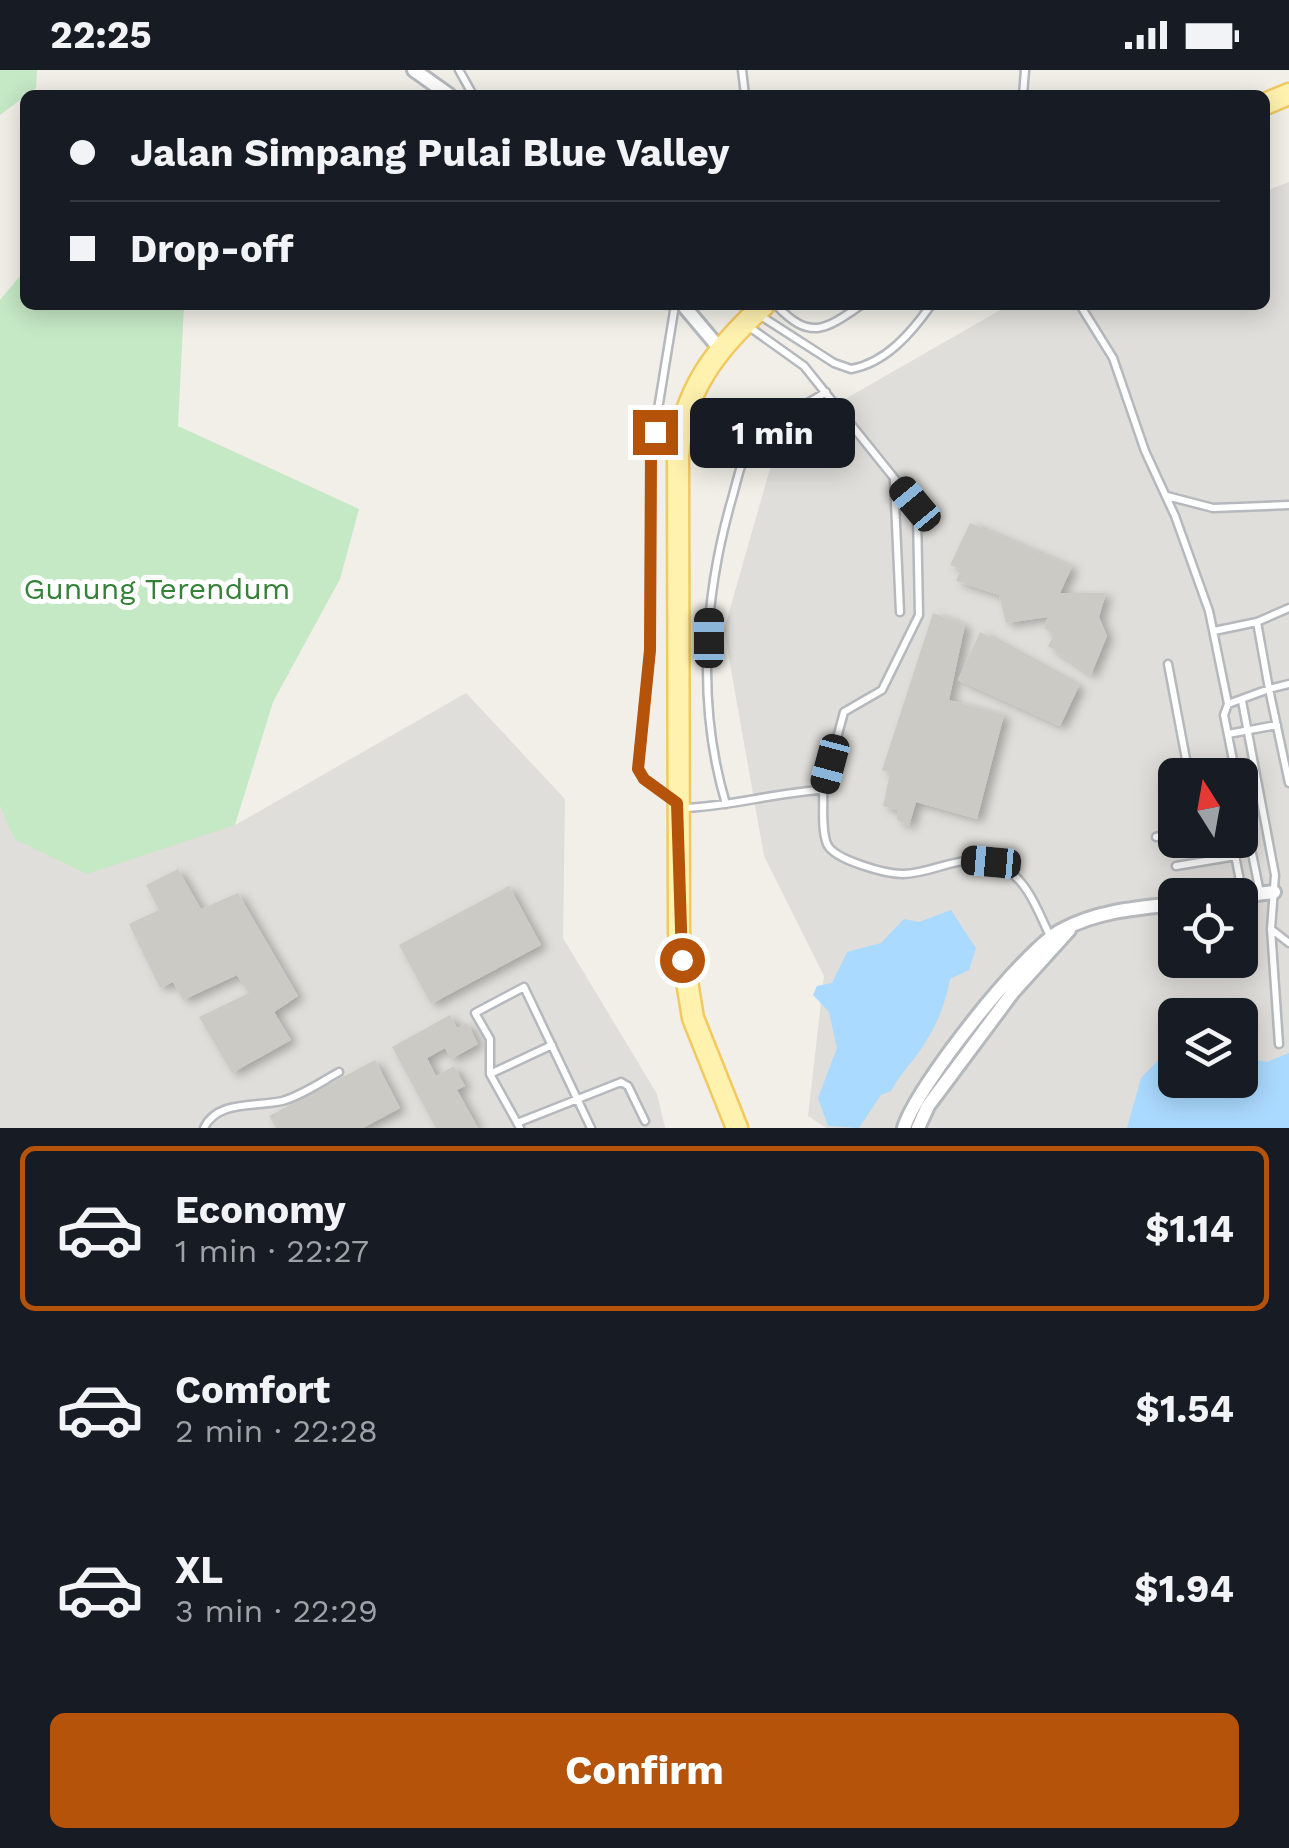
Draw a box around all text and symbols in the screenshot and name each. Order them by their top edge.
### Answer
text: 22:25 [50,13,152,57]
text: Jalan Simpang Pulai Blue Valley [130,131,730,175]
text: Drop-off [130,227,294,271]
callout: 1 min [690,397,855,467]
route end [633,410,678,455]
text: 1 min [731,414,814,452]
car [884,471,946,537]
park label: Gunung Terendum [24,571,290,606]
car [694,608,724,668]
car [808,731,852,797]
north arrow [1158,758,1258,858]
map controls [1158,758,1258,1098]
car [960,844,1022,880]
button: locate [1158,878,1258,978]
route start [660,938,705,983]
button: layers [1158,998,1258,1098]
icon: car [55,1184,145,1274]
text: Economy [175,1188,346,1232]
text: $1.14 [1145,1207,1234,1251]
text: 1 min · 22:27 [175,1232,369,1270]
icon: car [55,1364,145,1454]
text: Comfort [175,1368,330,1412]
text: $1.54 [1136,1387,1234,1431]
text: 2 min · 22:28 [175,1412,378,1450]
icon: car [55,1544,145,1634]
text: XL [175,1548,223,1592]
text: $1.94 [1134,1567,1234,1611]
text: 3 min · 22:29 [175,1592,378,1630]
button: Confirm [50,1713,1239,1828]

